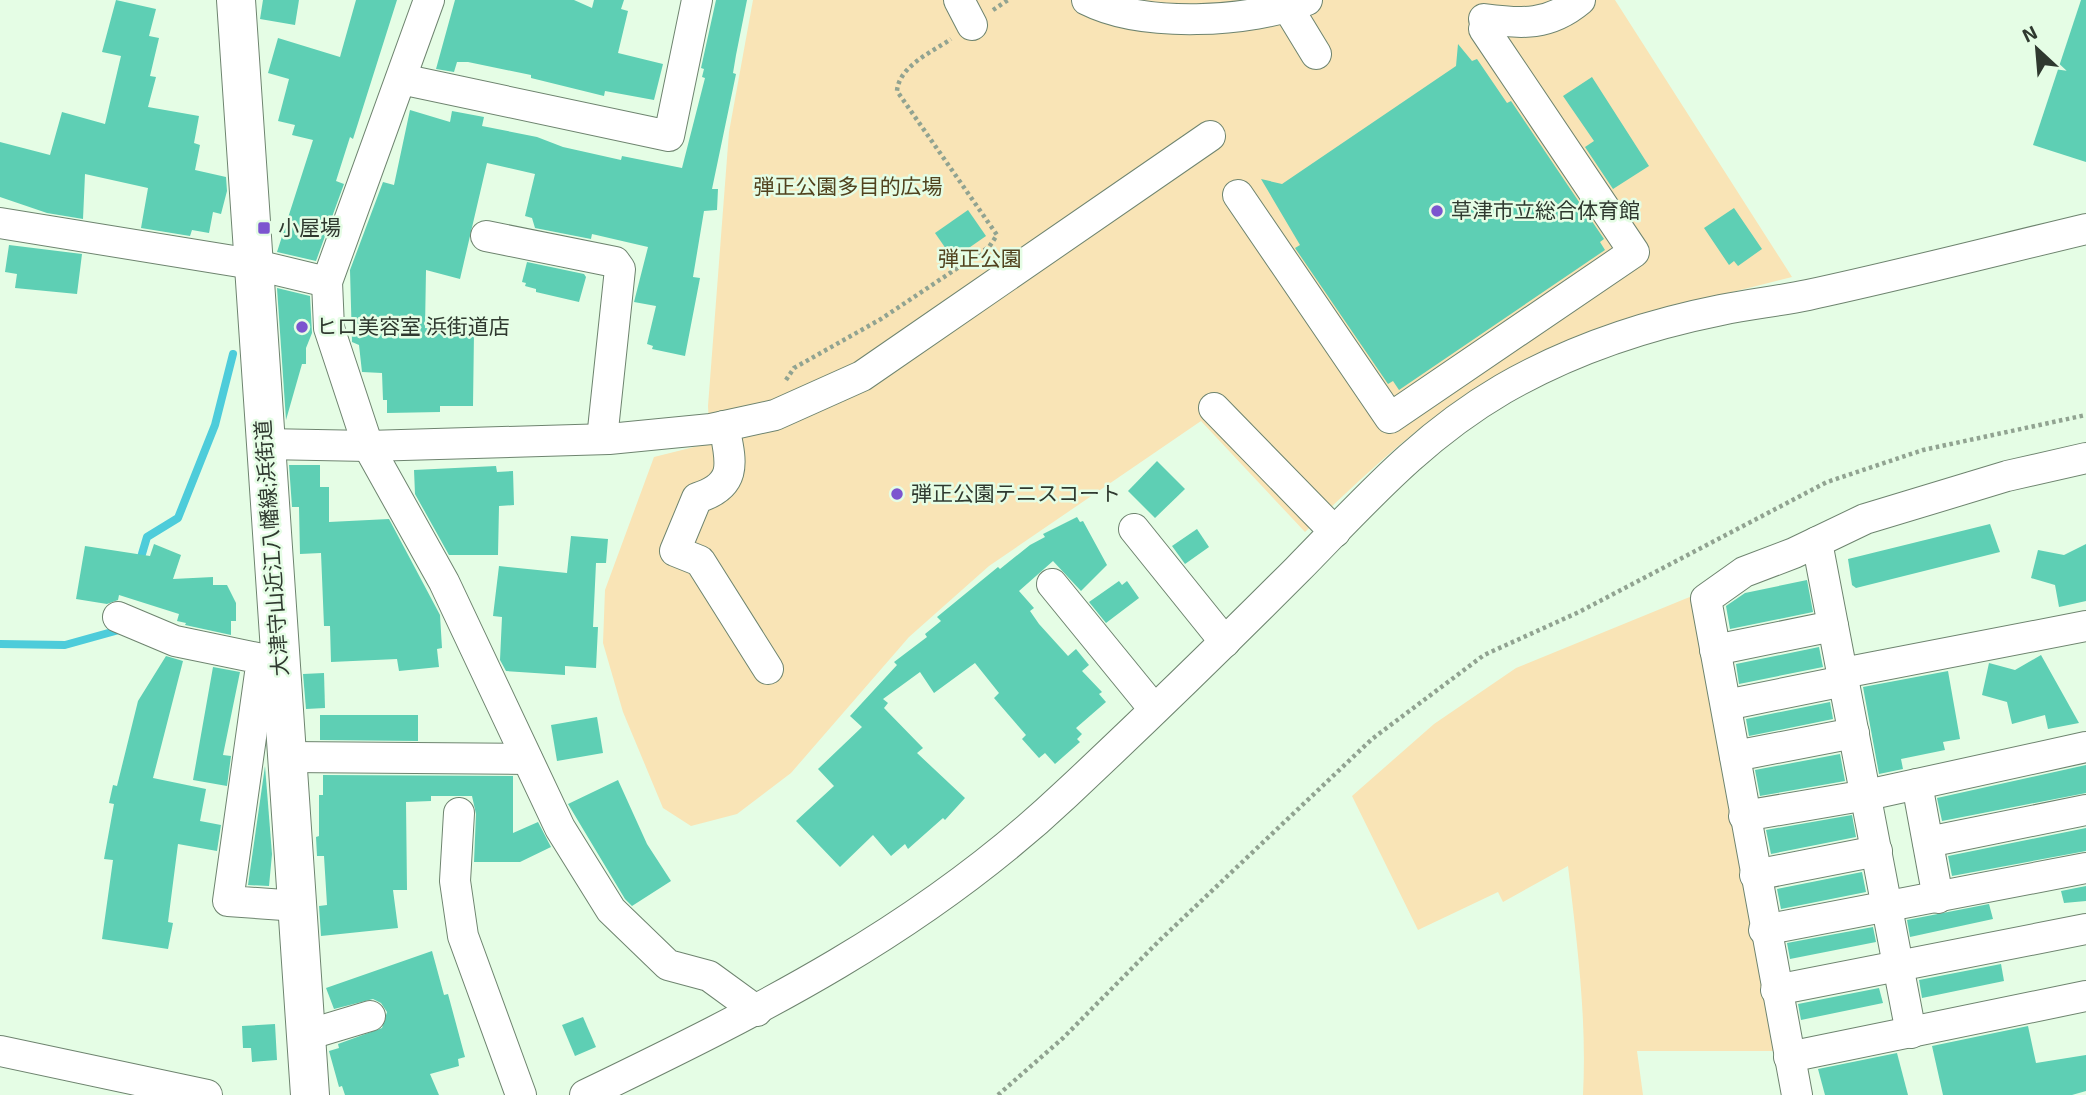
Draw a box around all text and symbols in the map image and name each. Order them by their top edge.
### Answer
north arrow [2002,14,2072,84]
text: N [2018,20,2041,47]
park label: 弾正公園多目的広場 [754,173,943,198]
place label: 草津市立総合体育館 [1451,197,1640,222]
marker: 草津市立総合体育館 [1429,203,1445,219]
place label: 小屋場 [278,214,341,239]
marker: 小屋場 [256,220,272,236]
park label: 弾正公園 [938,245,1022,270]
place label: ヒロ美容室 浜街道店 [316,313,510,338]
marker: ヒロ美容室 浜街道店 [294,319,310,335]
street label: 大津守山近江八幡線;浜街道 [249,419,292,677]
place label: 弾正公園テニスコート [911,480,1121,505]
marker: 弾正公園テニスコート [889,486,905,502]

